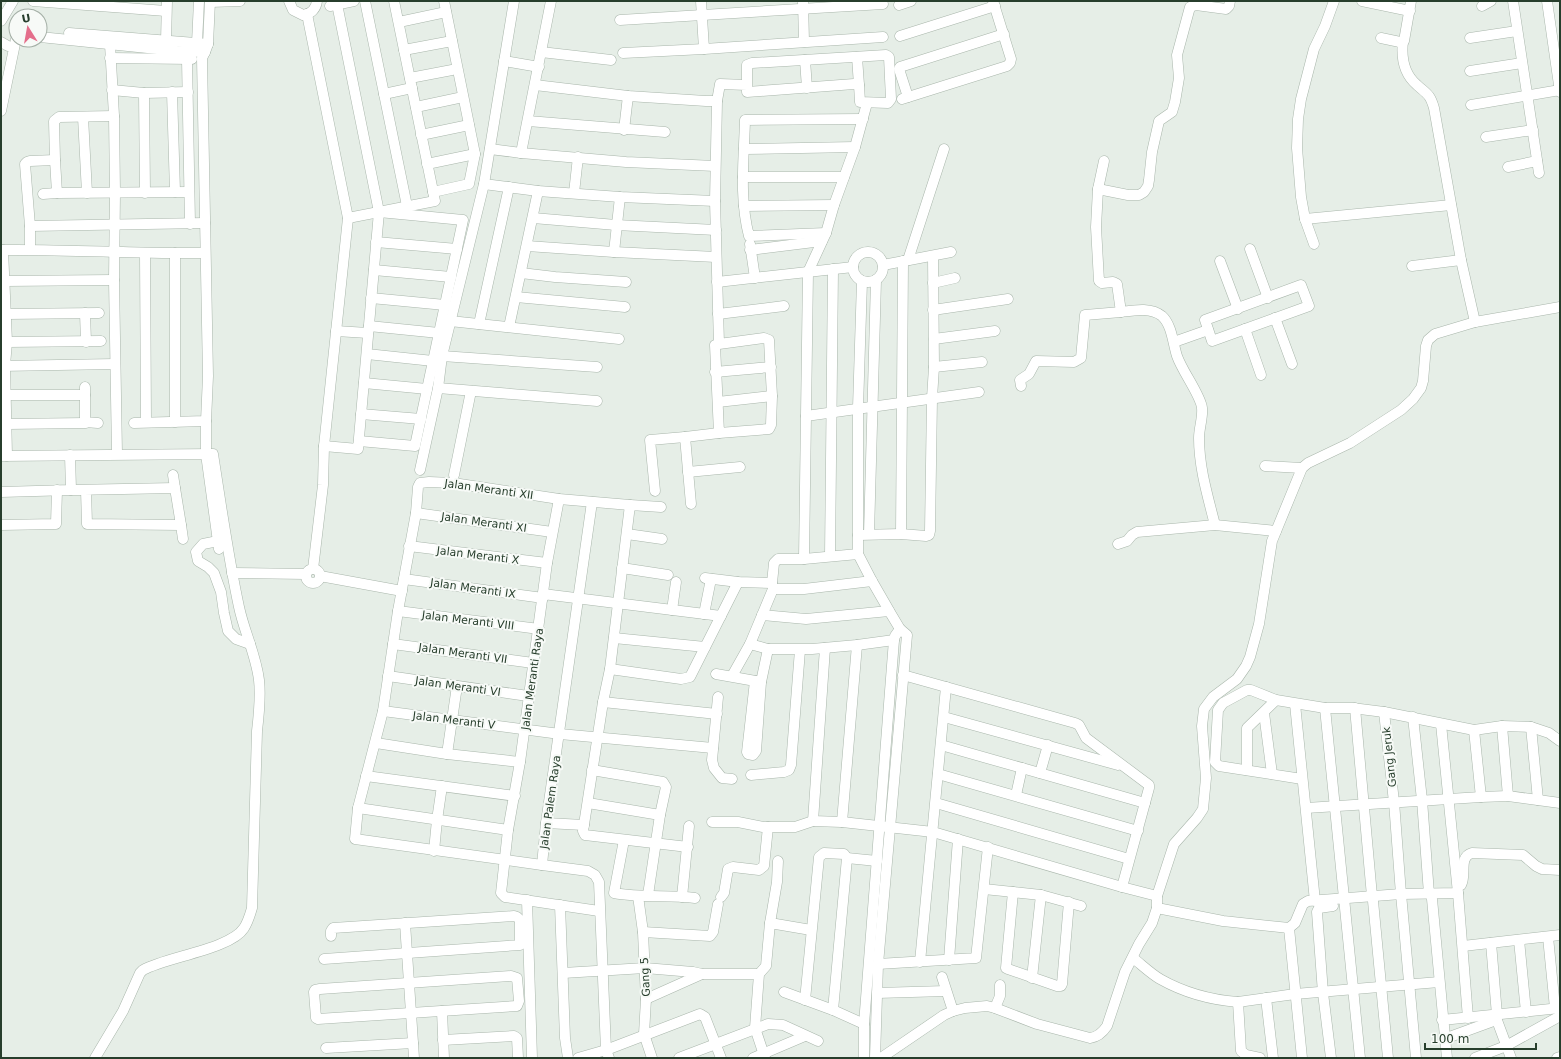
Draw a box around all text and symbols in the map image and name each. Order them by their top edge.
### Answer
north arrow [8,8,48,48]
text: U [21,11,32,26]
street label: Jalan Meranti XII [443,477,534,502]
street label: Jalan Meranti XI [439,510,528,535]
street label: Jalan Meranti X [435,544,520,567]
street label: Jalan Meranti IX [428,576,517,601]
street label: Jalan Meranti VIII [420,608,515,633]
street label: Jalan Meranti Raya [519,627,546,732]
street label: Jalan Meranti VII [417,641,508,666]
street label: Jalan Meranti VI [413,674,502,699]
street label: Jalan Meranti V [411,709,496,732]
street label: Gang Jeruk [1380,726,1399,788]
street label: Jalan Palem Raya [537,754,564,851]
street label: Gang 5 [638,957,653,997]
scale bar [1425,1025,1536,1051]
text: 100 m [1431,1032,1469,1046]

